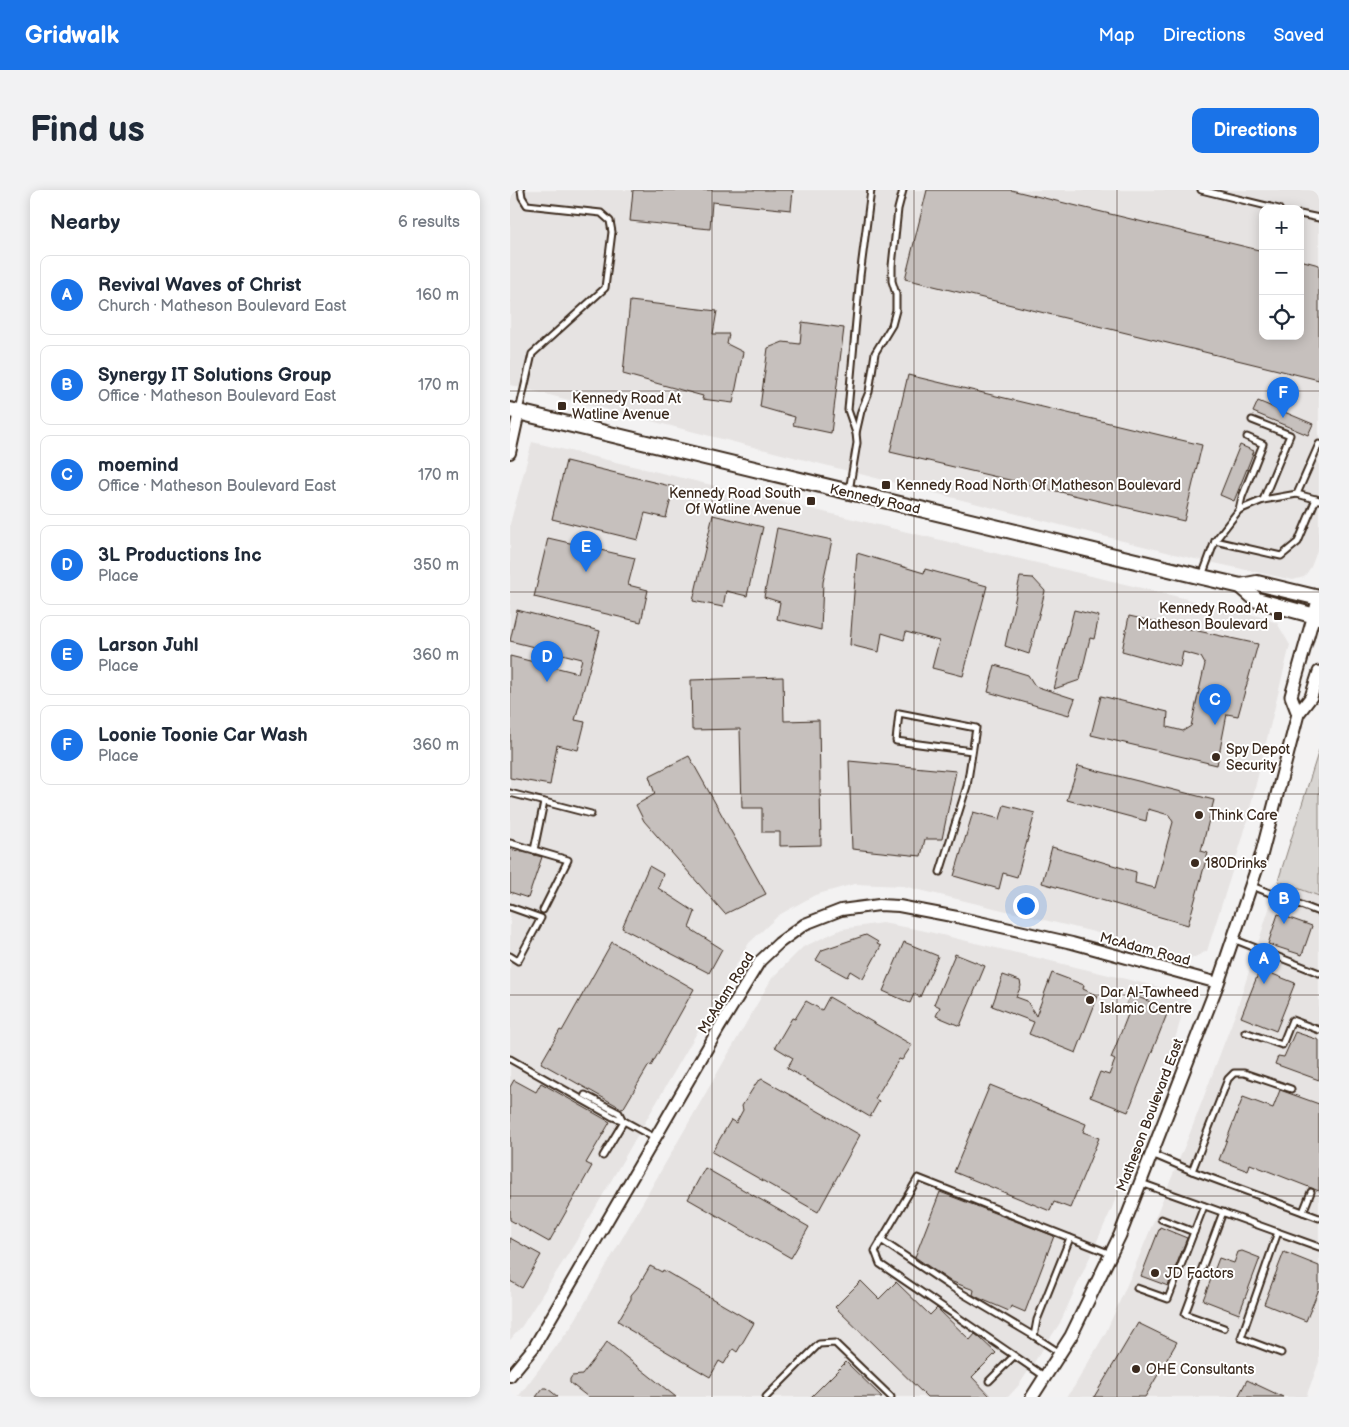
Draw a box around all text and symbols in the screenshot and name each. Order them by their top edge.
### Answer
text: Gridwalk [25,21,119,50]
text: Map [1099,25,1135,46]
text: Directions [1163,25,1245,46]
text: Saved [1273,25,1324,46]
button: Directions [1192,108,1319,153]
text: Find us [30,109,145,152]
map controls [1259,205,1304,340]
button: + [1259,205,1304,250]
text: Nearby [50,210,120,235]
text: 6 results [398,213,460,232]
button: − [1259,250,1304,295]
text: Revival Waves of Christ [98,274,301,297]
text: A [62,286,72,305]
text: 160 m [416,286,459,305]
button: locate [1259,295,1304,340]
text: Church · Matheson Boulevard East [98,297,346,316]
text: Synergy IT Solutions Group [98,364,332,387]
text: B [61,376,73,395]
text: 170 m [418,376,459,395]
pin: F [1267,377,1299,418]
text: Office · Matheson Boulevard East [98,387,336,406]
place label: Kennedy Road At Watline Avenue [572,390,682,423]
marker: Kennedy Road At Watline Avenue [556,400,568,412]
text: moemind [98,454,179,477]
text: C [61,466,73,485]
text: 170 m [418,466,459,485]
text: Office · Matheson Boulevard East [98,477,336,496]
place label: Kennedy Road North Of Matheson Boulevard [896,477,1181,494]
marker: Kennedy Road North Of Matheson Boulevard [880,479,892,491]
street label: Kennedy Road [828,480,922,518]
place label: Kennedy Road South Of Watline Avenue [669,485,801,518]
marker: Kennedy Road South Of Watline Avenue [805,495,817,507]
pin: E [570,531,602,572]
text: 3L Productions Inc [98,544,262,567]
text: D [61,556,73,575]
text: 350 m [413,556,459,575]
text: Place [98,567,139,586]
place label: Kennedy Road At Matheson Boulevard [1137,600,1269,633]
marker: Kennedy Road At Matheson Boulevard [1272,610,1284,622]
text: Larson Juhl [98,634,199,657]
pin: D [531,641,563,682]
text: E [62,646,72,665]
text: 360 m [412,646,459,665]
text: Place [98,657,139,676]
pin: C [1199,684,1231,725]
text: Loonie Toonie Car Wash [98,724,308,747]
text: F [62,736,72,755]
text: 360 m [412,736,459,755]
place label: Spy Depot Security [1226,741,1291,774]
text: Place [98,747,139,766]
marker: Spy Depot Security [1210,751,1222,763]
place label: Think Care [1209,807,1278,824]
marker: Think Care [1193,809,1205,821]
place label: 180Drinks [1205,855,1267,872]
marker: 180Drinks [1189,857,1201,869]
pin: B [1268,883,1300,924]
your location [1013,893,1039,919]
street label: McAdam Road [1098,929,1192,969]
pin: A [1248,943,1280,984]
street label: McAdam Road [694,949,758,1037]
place label: Dar Al-Tawheed Islamic Centre [1100,984,1199,1017]
marker: Dar Al-Tawheed Islamic Centre [1084,994,1096,1006]
street label: Matheson Boulevard East [1113,1035,1187,1194]
place label: JD Factors [1165,1265,1234,1282]
marker: JD Factors [1149,1267,1161,1279]
place label: OHE Consultants [1146,1361,1254,1378]
marker: OHE Consultants [1130,1363,1142,1375]

